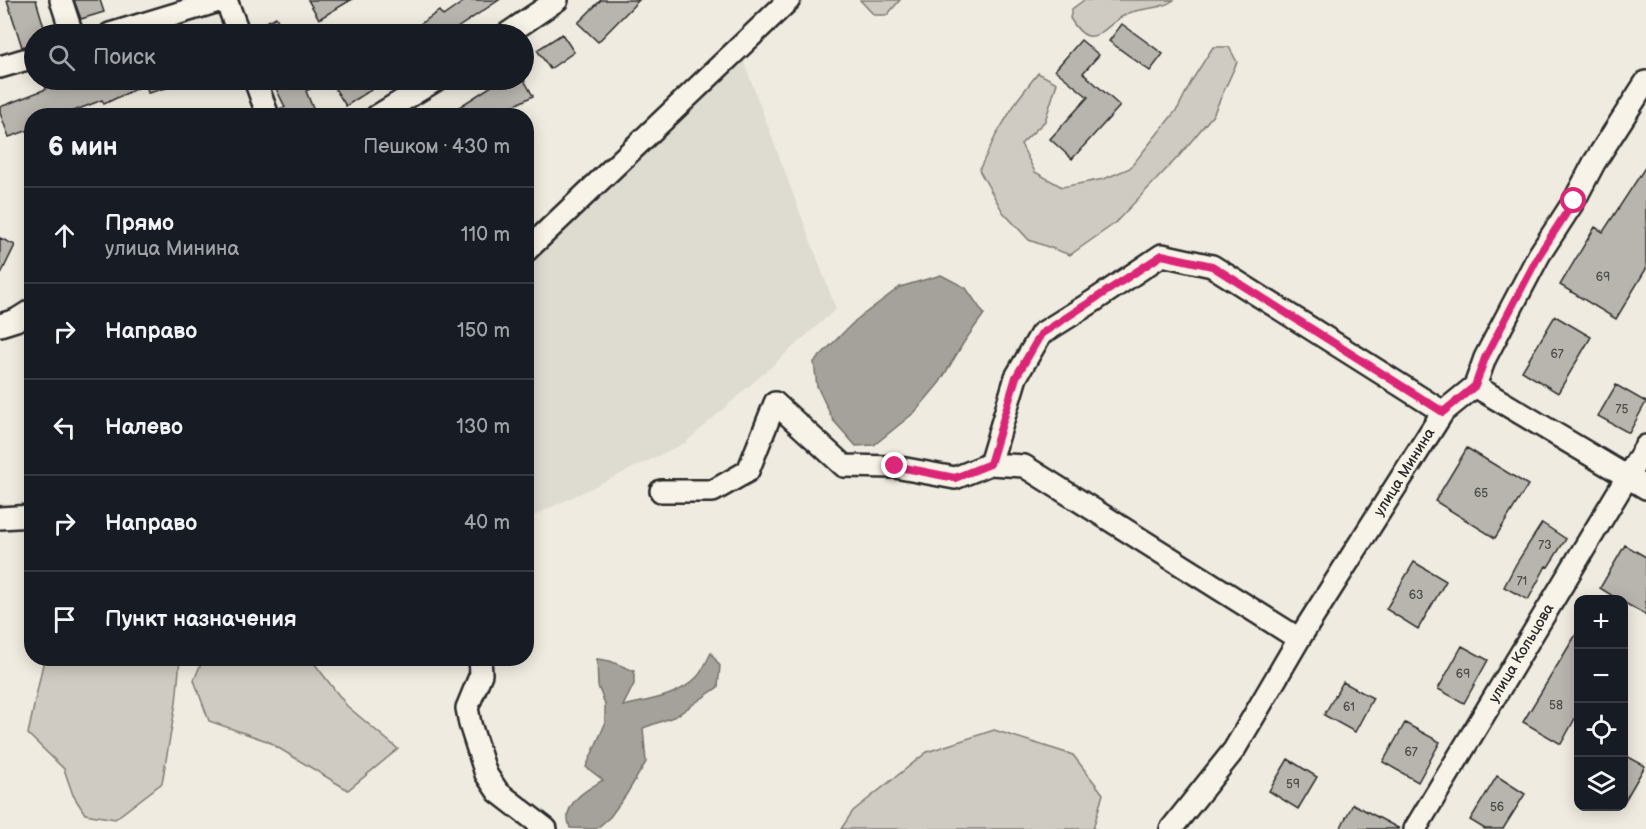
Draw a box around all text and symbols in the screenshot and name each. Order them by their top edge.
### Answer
search box [24,24,534,90]
icon: search [45,41,78,74]
text: Поиск [93,44,156,71]
text: 6 мин [48,132,118,163]
text: Пешком · 430 m [363,135,510,159]
route start [1560,187,1586,213]
text: Прямо [105,210,174,237]
icon: ahead [48,219,81,252]
text: 110 m [461,223,510,247]
text: улица Минина [105,237,239,261]
house number: 69 [1596,270,1610,285]
icon: right [48,315,81,348]
text: Направо [105,318,197,345]
text: 150 m [457,319,510,343]
house number: 67 [1550,347,1564,362]
house number: 75 [1616,402,1629,417]
icon: left [48,411,81,444]
text: Налево [105,414,183,441]
text: 130 m [456,415,510,439]
street label: улица Минина [1370,424,1439,520]
route end [881,452,907,478]
house number: 65 [1474,486,1488,501]
icon: right [48,507,81,540]
text: Направо [105,510,197,537]
text: 40 m [464,511,510,535]
house number: 73 [1538,538,1552,553]
house number: 71 [1517,574,1527,589]
house number: 63 [1409,588,1423,603]
map controls [1574,595,1628,811]
button: + [1574,595,1628,649]
street label: улица Кольцова [1484,600,1559,706]
icon: arrive [48,603,81,636]
text: Пункт назначения [105,606,297,633]
button: − [1574,649,1628,703]
house number: 69 [1456,667,1470,682]
house number: 58 [1549,698,1563,713]
house number: 61 [1343,700,1355,715]
button: locate [1574,703,1628,757]
house number: 67 [1404,745,1418,760]
button: layers [1574,757,1628,811]
house number: 59 [1286,777,1300,792]
house number: 56 [1490,800,1504,815]

